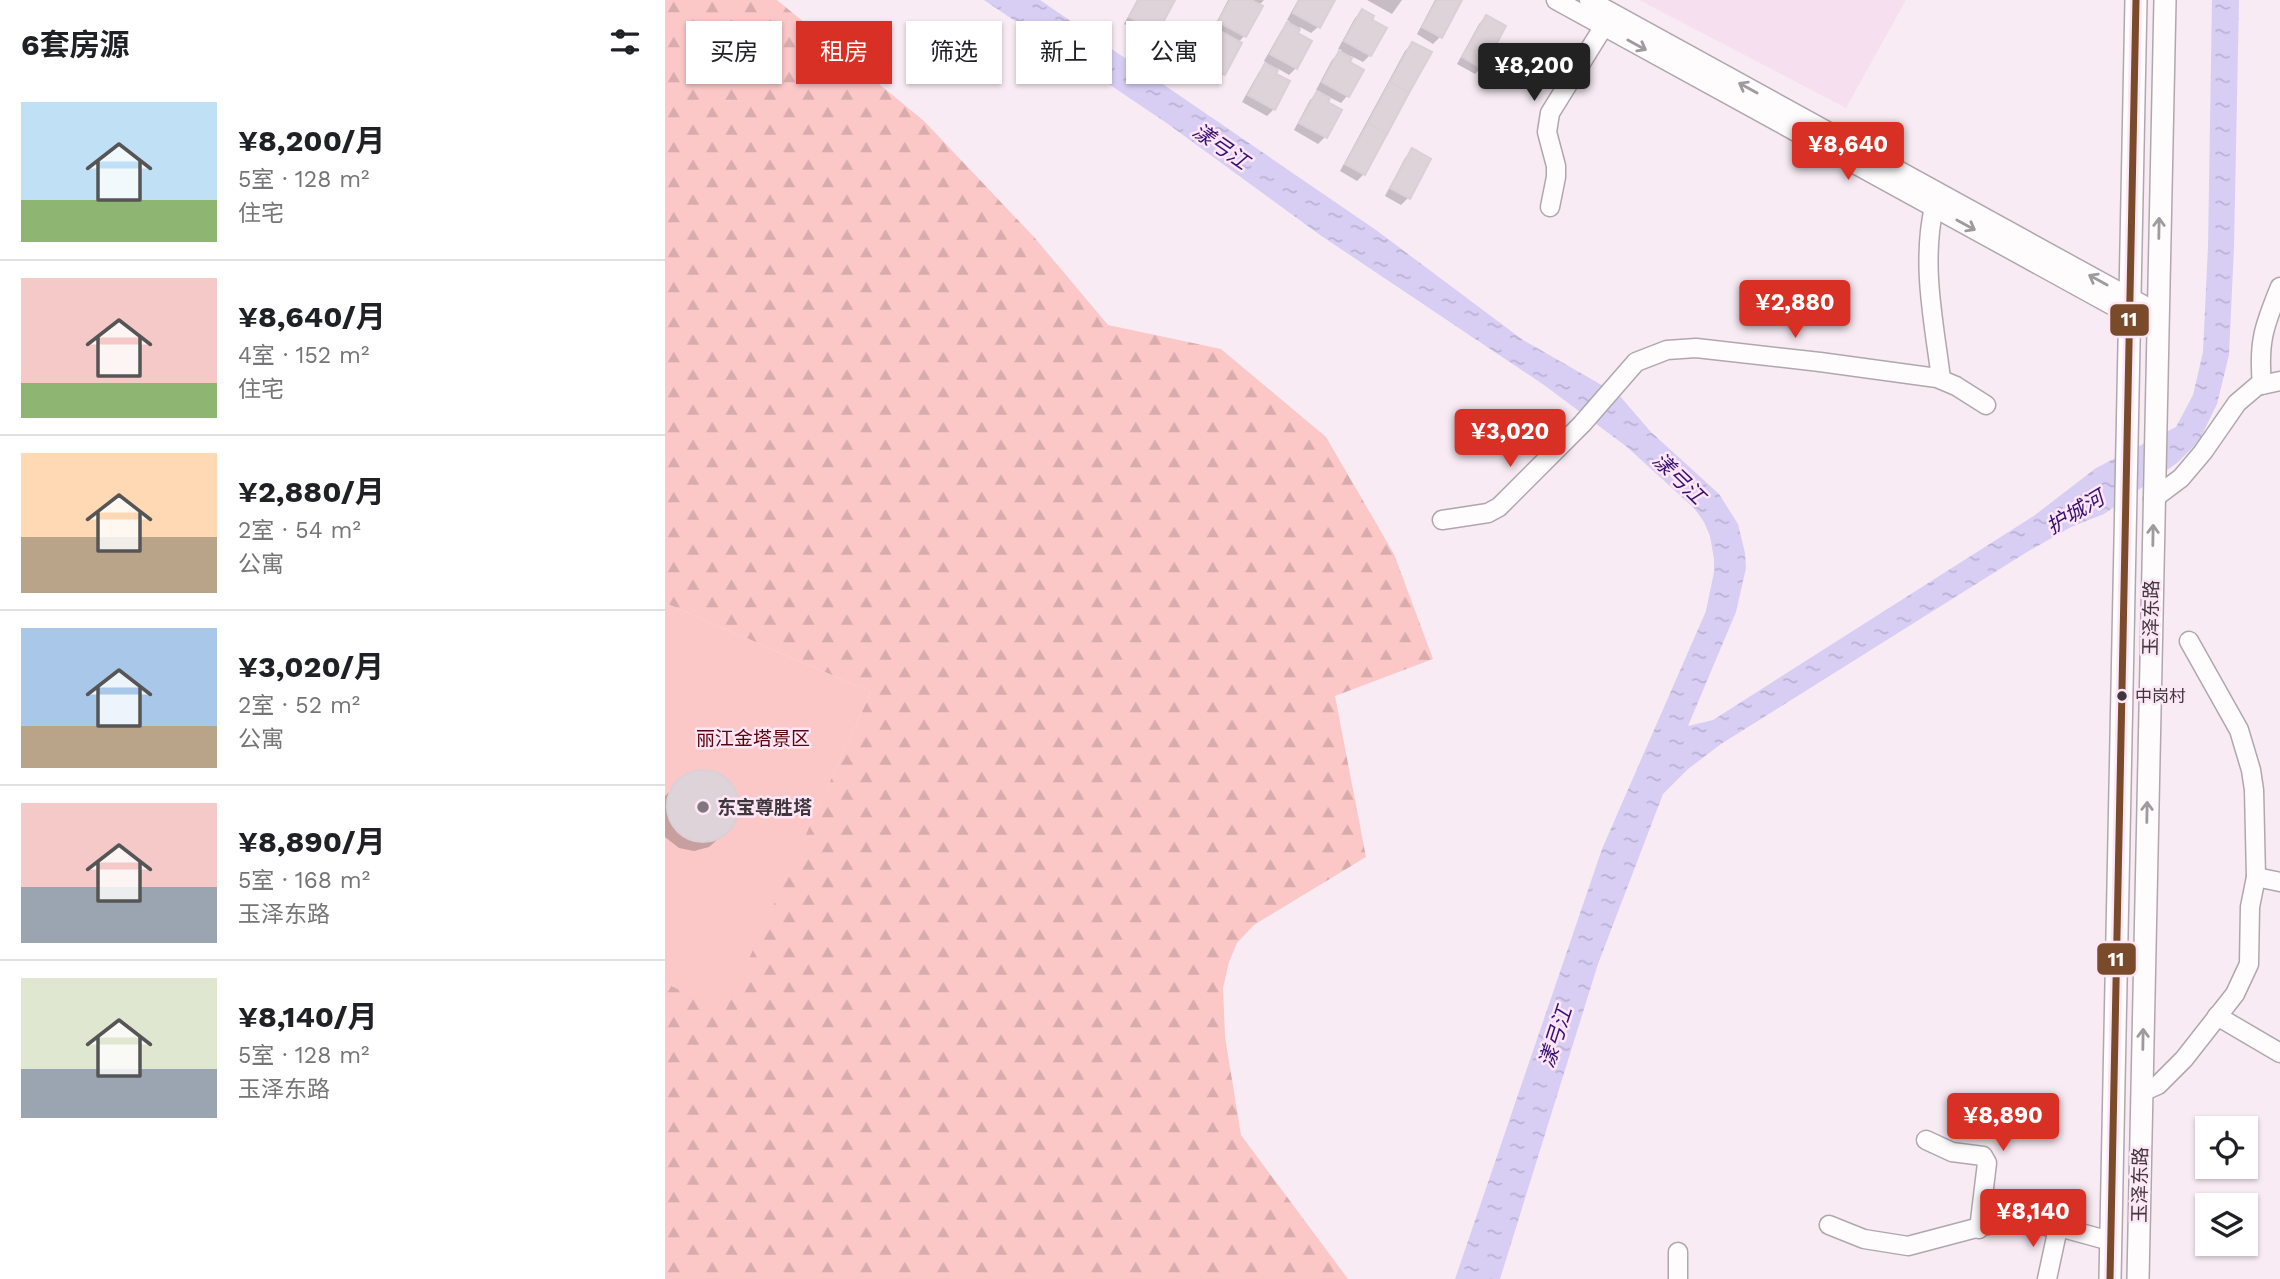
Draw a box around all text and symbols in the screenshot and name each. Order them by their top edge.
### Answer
chip: 买房 [686,21,782,84]
chip: 租房 [796,21,892,84]
chip: 筛选 [906,21,1002,84]
chip: 新上 [1016,21,1112,84]
chip: 公寓 [1126,21,1222,84]
icon: filters [606,23,644,61]
text: 6套房源 [21,27,129,62]
one-way arrow [1627,38,1647,52]
pin: ¥8,200 [1477,43,1591,103]
text: ¥8,200 [1494,52,1574,79]
one-way arrow [1738,80,1759,94]
water label: 漾弓江 [1188,118,1256,175]
pin: ¥8,640 [1791,122,1905,182]
text: ¥8,200/月 [238,123,385,158]
icon: home [77,130,161,214]
text: ¥8,640 [1808,131,1888,158]
text: 5室 · 128 m² [238,166,370,193]
text: 住宅 [238,200,284,227]
one-way arrow [2153,217,2166,240]
one-way arrow [1955,218,1975,232]
one-way arrow [2088,273,2109,286]
pin: ¥2,880 [1738,280,1852,340]
text: ¥2,880 [1755,289,1835,316]
text: ¥8,640/月 [238,299,386,334]
line badge: 11 [2109,303,2150,337]
icon: home [77,306,161,390]
text: 11 [2121,308,2137,331]
text: 4室 · 152 m² [238,342,369,369]
text: 住宅 [238,376,284,403]
pin: ¥3,020 [1453,410,1567,469]
text: ¥3,020 [1471,418,1549,445]
water label: 漾弓江 [1648,447,1712,510]
text: ¥2,880/月 [238,474,385,509]
icon: home [77,481,161,565]
water label: 护城河 [2042,483,2112,539]
text: 2室 · 54 m² [238,517,361,544]
one-way arrow [2146,524,2159,547]
text: 公寓 [238,551,284,578]
street label: 玉泽东路 [2139,580,2163,656]
text: ¥3,020/月 [238,649,384,684]
icon: home [77,656,161,740]
place label: 中岗村 [2135,686,2186,706]
marker: 中岗村 [2115,689,2129,703]
text: 2室 · 52 m² [238,692,360,719]
text: 公寓 [238,726,284,753]
park label: 丽江金塔景区 [696,727,810,750]
place label: 东宝尊胜塔 [717,796,812,819]
marker: 东宝尊胜塔 [695,799,711,815]
one-way arrow [2140,801,2153,824]
text: ¥8,890/月 [238,824,385,859]
icon: home [77,831,161,915]
text: 5室 · 168 m² [238,867,370,894]
text: 玉泽东路 [238,901,330,928]
line badge: 11 [2096,942,2137,976]
text: 11 [2108,948,2124,971]
text: ¥8,140/月 [238,999,377,1034]
water label: 漾弓江 [1533,1001,1577,1071]
icon: home [77,1006,161,1090]
one-way arrow [2136,1028,2149,1051]
text: 5室 · 128 m² [238,1042,370,1069]
text: 玉泽东路 [238,1076,330,1103]
pin: ¥8,890 [1946,1094,2060,1153]
text: ¥8,890 [1963,1102,2043,1129]
map controls [2195,1116,2258,1256]
button: locate [2195,1116,2258,1179]
street label: 玉泽东路 [2128,1147,2152,1223]
pin: ¥8,140 [1976,1190,2090,1249]
button: layers [2195,1193,2258,1256]
text: ¥8,140 [1996,1198,2070,1225]

